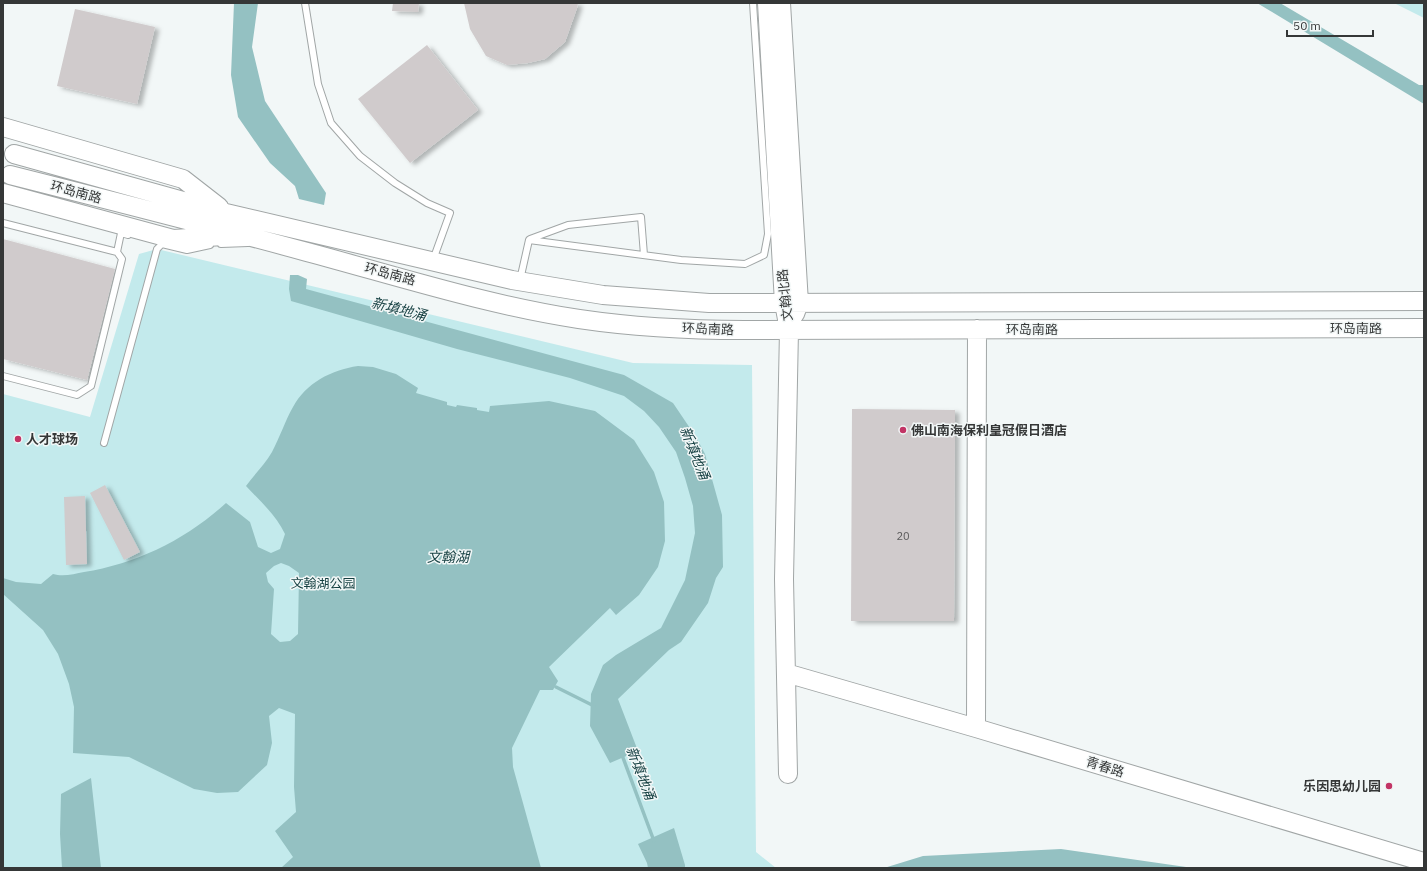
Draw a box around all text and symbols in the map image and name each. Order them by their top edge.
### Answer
scale bar [1287,12,1373,38]
text: 50 m [1293,18,1321,33]
street label: 环岛南路 [49,177,103,207]
street label: 环岛南路 [363,259,417,289]
street label: 文翰北路 [774,268,796,322]
water label: 新填地涌 [370,293,430,325]
street label: 环岛南路 [682,320,734,338]
street label: 环岛南路 [1330,320,1382,337]
street label: 环岛南路 [1006,321,1058,338]
place label: 佛山南海保利皇冠假日酒店 [911,422,1067,439]
water label: 新填地涌 [676,424,715,484]
marker: 佛山南海保利皇冠假日酒店 [898,425,908,435]
place label: 人才球场 [26,431,78,448]
marker: 人才球场 [13,434,23,444]
house number: 20 [896,529,910,543]
water label: 文翰湖 [427,548,471,566]
park label: 文翰湖公园 [290,575,356,592]
water label: 新填地涌 [623,744,660,804]
street label: 青春路 [1084,753,1126,781]
place label: 乐因思幼儿园 [1303,778,1381,795]
marker: 乐因思幼儿园 [1384,781,1394,791]

